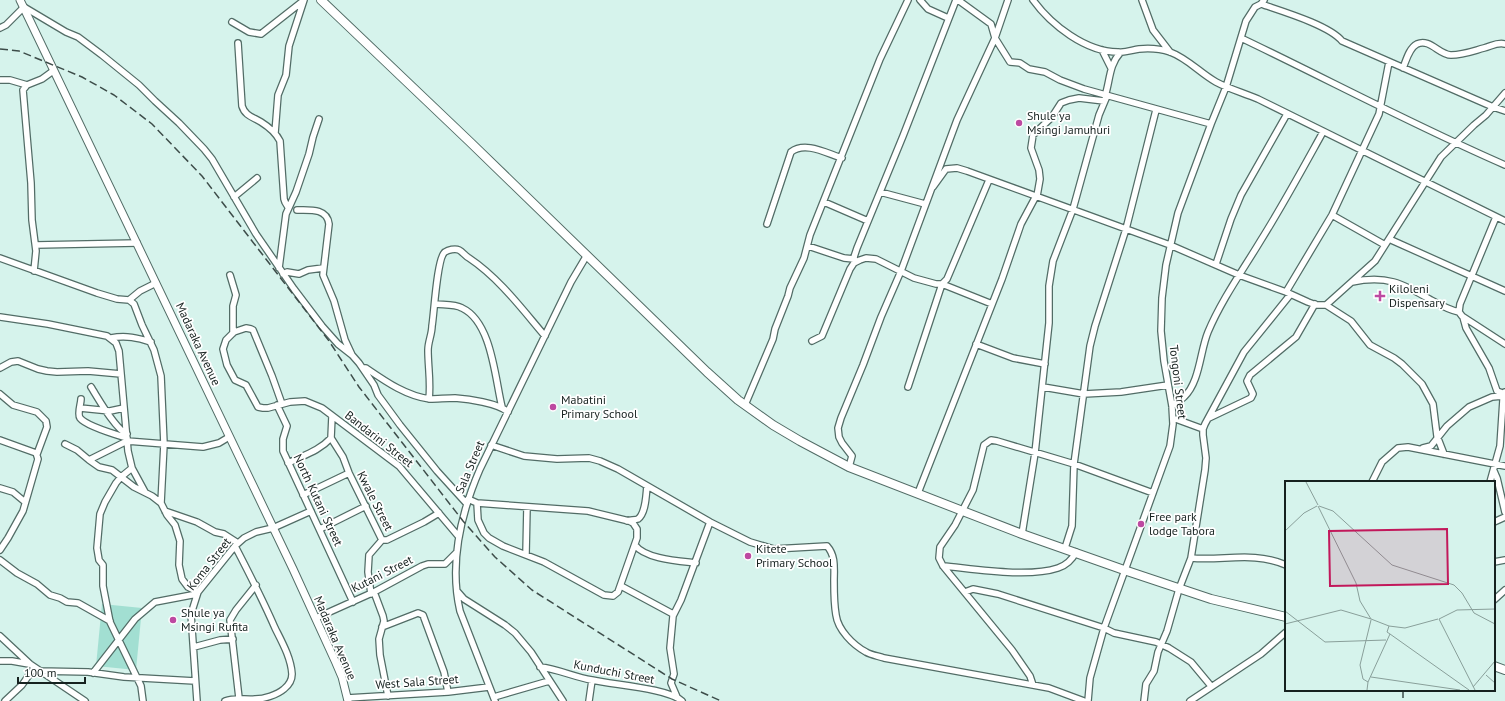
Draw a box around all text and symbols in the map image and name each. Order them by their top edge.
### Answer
place label: Shule ya Msingi Jamuhuri [1027,108,1110,137]
marker: Shule ya Msingi Jamuhuri [1014,118,1024,128]
place label: Kiloleni Dispensary [1389,281,1445,310]
marker: Kiloleni Dispensary [1374,290,1386,302]
street label: Madaraka Avenue [173,300,224,388]
street label: Tongoni Street [1167,344,1190,420]
place label: Mabatini Primary School [561,392,638,421]
marker: Mabatini Primary School [548,402,558,412]
street label: Bandarini Street [342,407,417,470]
street label: Sala Street [452,438,487,495]
street label: North Kutani Street [291,451,346,548]
street label: Kwale Street [354,468,397,533]
inset map [1285,481,1495,691]
place label: Free park lodge Tabora [1149,509,1215,538]
marker: Free park lodge Tabora [1136,519,1146,529]
street label: Koma Street [183,534,234,593]
place label: Kitete Primary School [756,541,833,570]
marker: Kitete Primary School [743,551,753,561]
street label: Kutani Street [348,552,415,595]
street label: Madaraka Avenue [311,594,360,682]
place label: Shule ya Msingi Rufita [181,605,248,634]
marker: Shule ya Msingi Rufita [168,615,178,625]
street label: Kunduchi Street [572,656,656,687]
scale bar [18,659,85,685]
text: 100 m [24,665,57,680]
street label: West Sala Street [375,671,459,692]

